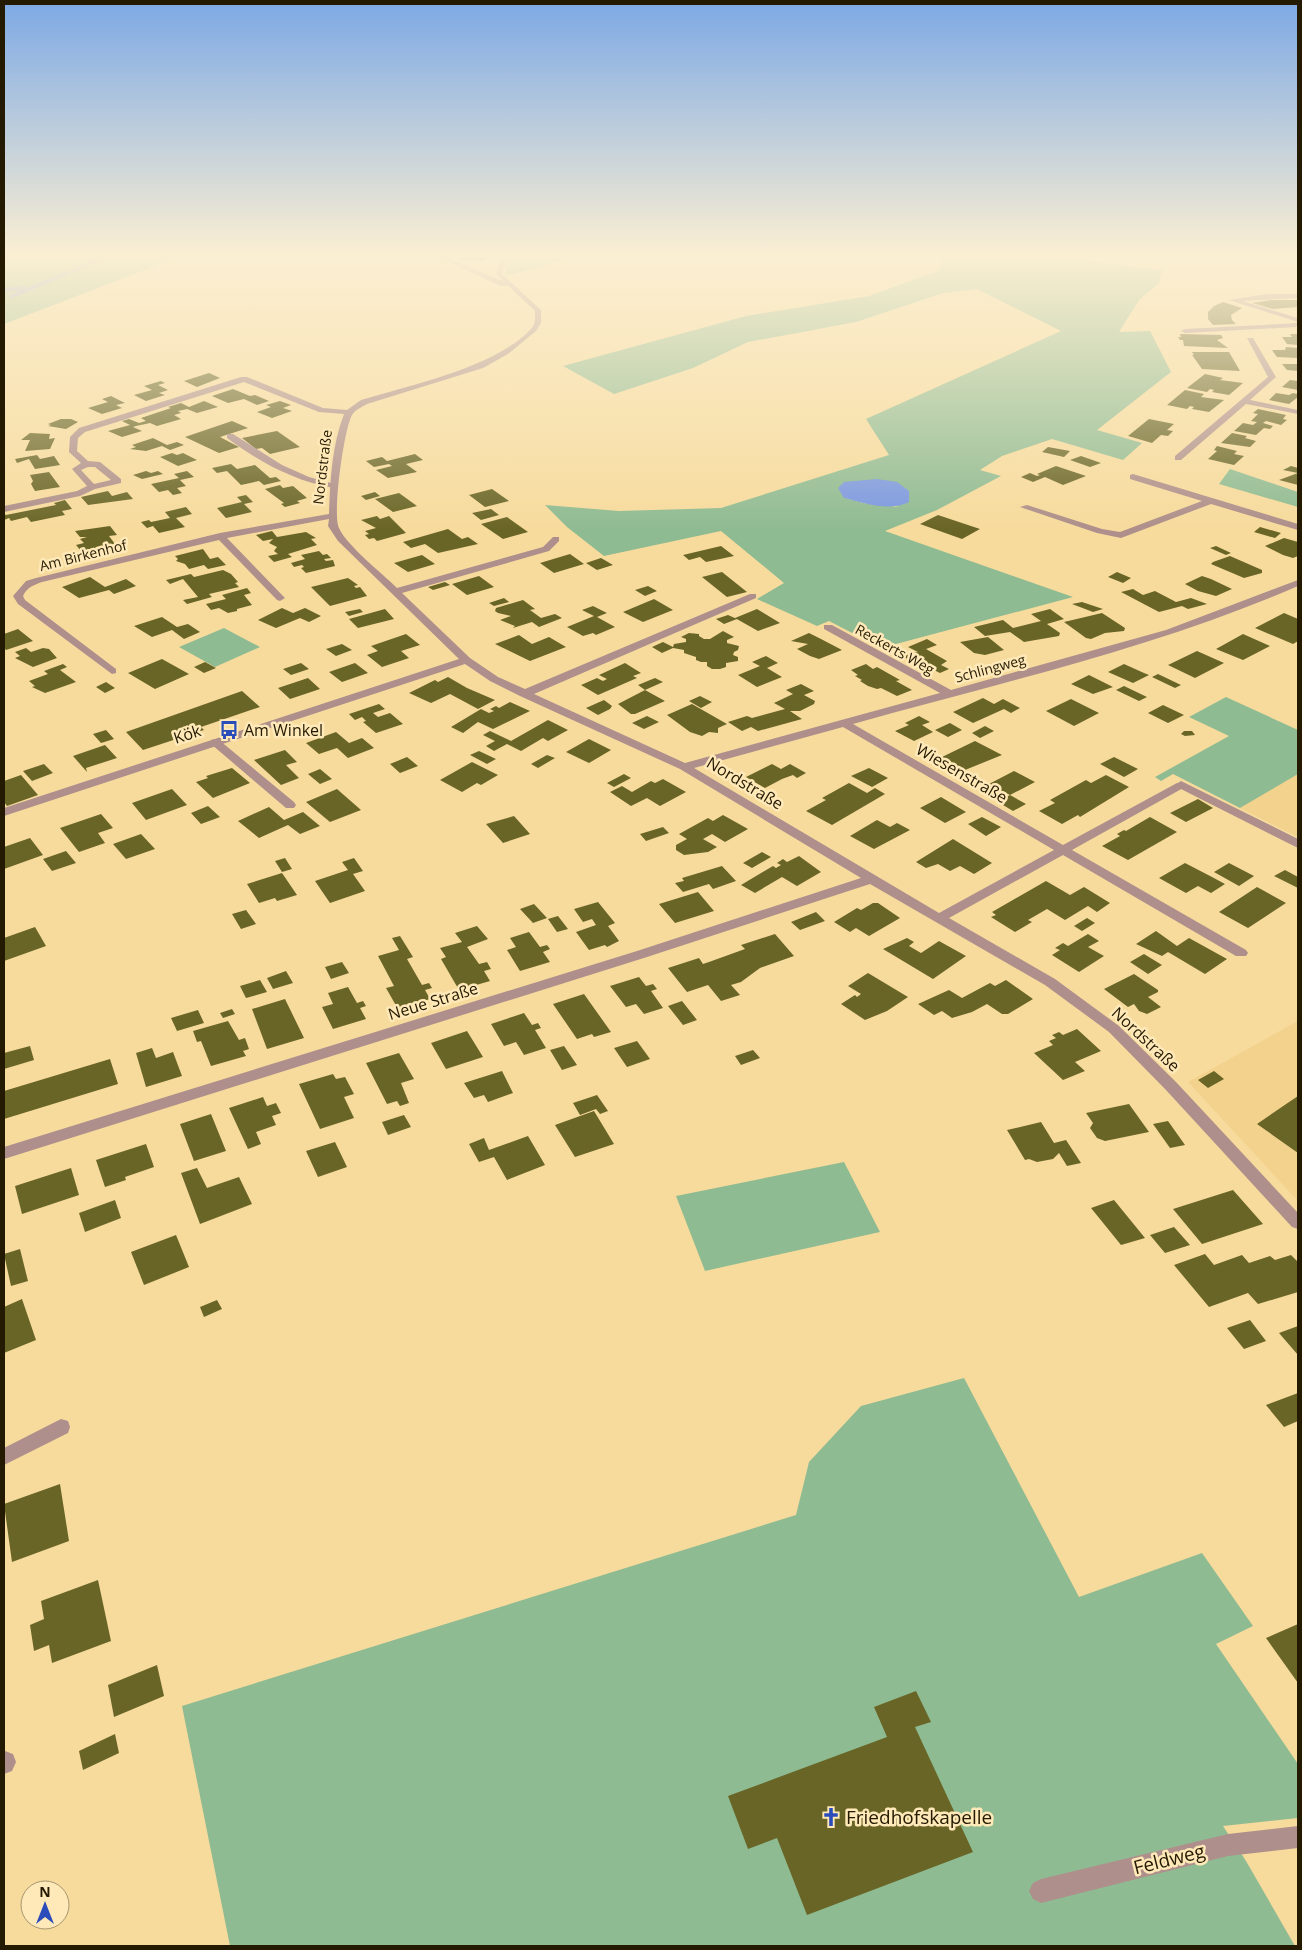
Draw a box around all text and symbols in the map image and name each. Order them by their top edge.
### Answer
street label: Nordstraße [308,428,336,505]
street label: Am Birkenhof [37,535,130,575]
street label: Reckerts Weg [852,619,938,679]
street label: Schlingweg [953,649,1028,687]
street label: Kök [170,719,204,749]
bus stop icon: Am Winkel [218,719,240,741]
place label: Am Winkel [244,719,323,741]
street label: Wiesenstraße [912,738,1012,808]
street label: Nordstraße [703,752,787,815]
street label: Neue Straße [385,977,481,1025]
street label: Nordstraße [1107,1002,1185,1076]
place label: Friedhofskapelle [846,1804,992,1830]
church icon: Friedhofskapelle [820,1806,842,1828]
street label: Feldweg [1131,1838,1207,1880]
north arrow [20,1880,70,1930]
text: N [39,1882,51,1901]

